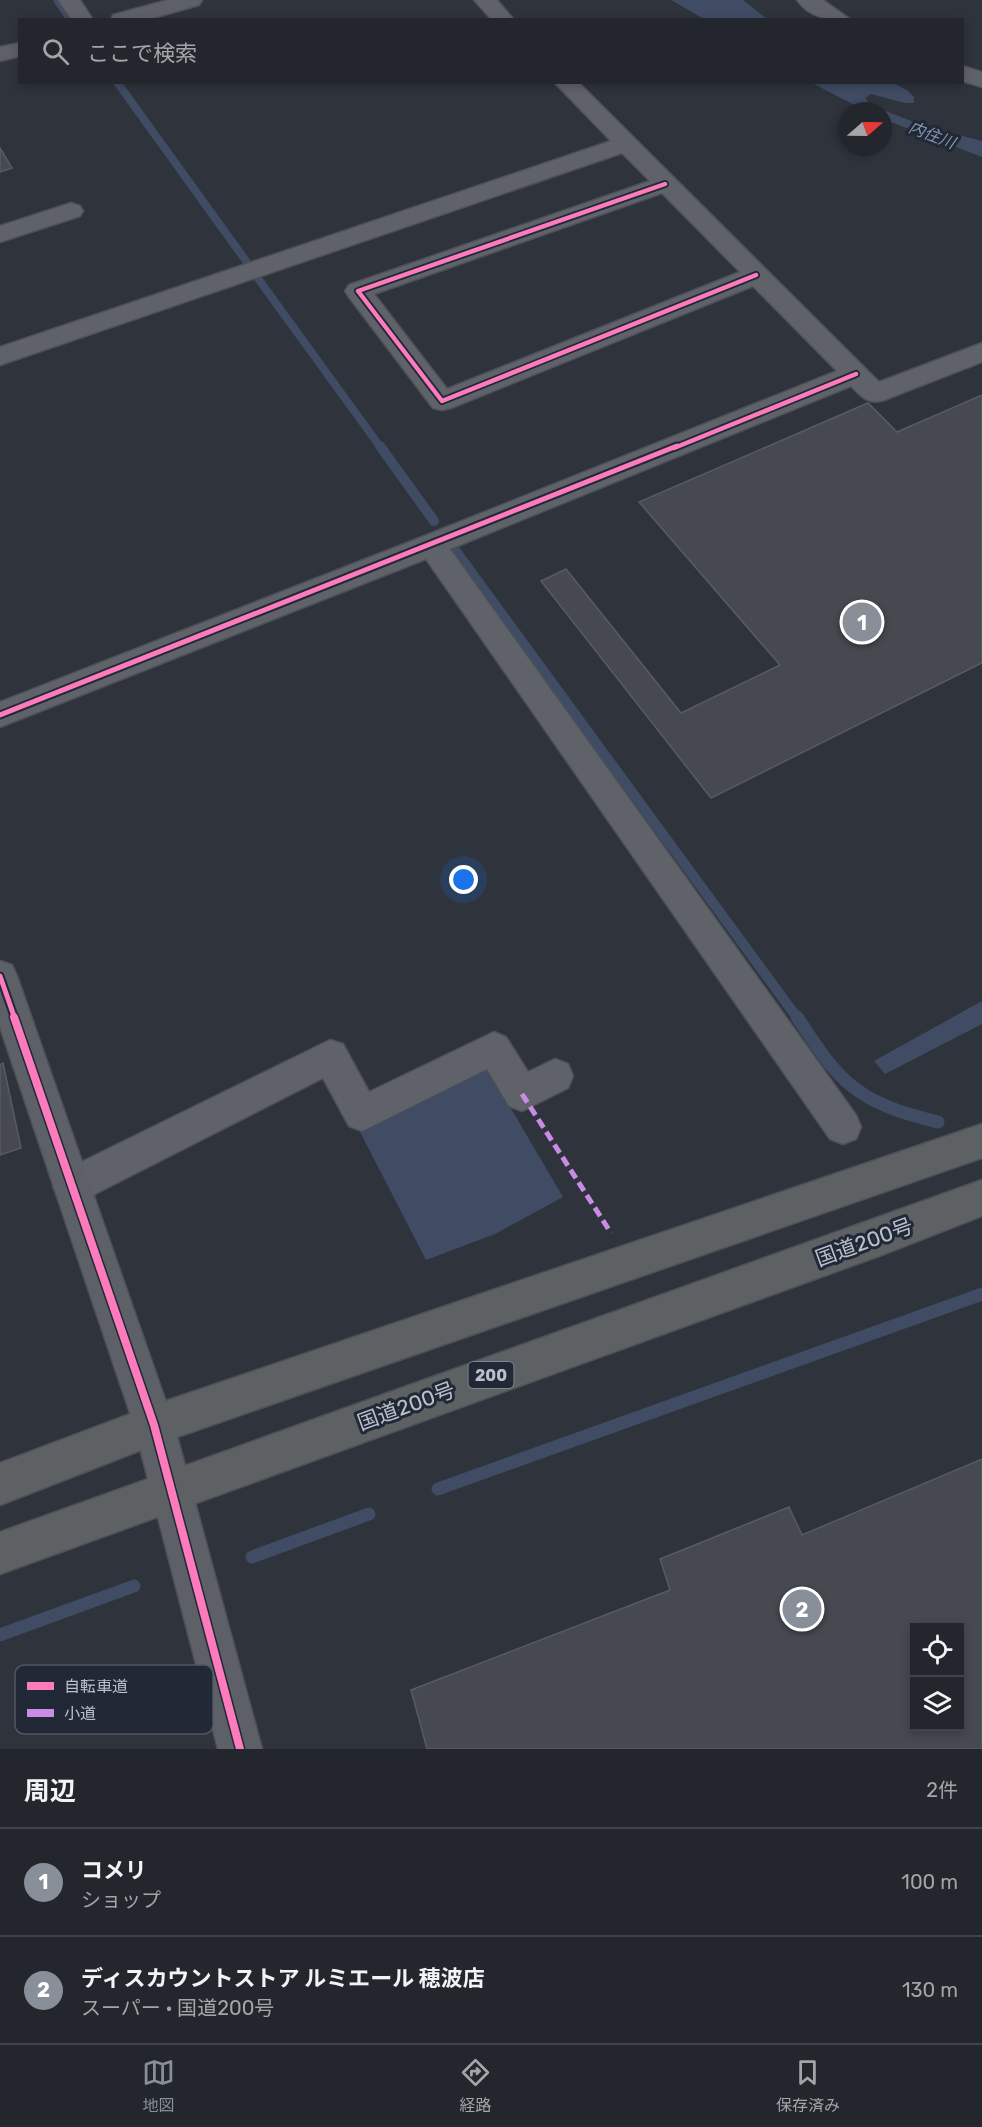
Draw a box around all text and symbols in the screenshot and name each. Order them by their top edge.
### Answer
search box [18,18,964,84]
icon: search [39,35,72,68]
text: ここで検索 [87,40,197,67]
north arrow [838,102,892,156]
water label: 内住川 [906,118,960,153]
pin: 1 [842,600,882,644]
your location [449,865,478,894]
street label: 国道200号 [812,1213,916,1271]
road number: 200 [468,1362,514,1388]
street label: 国道200号 [354,1377,458,1435]
pin: 2 [782,1586,822,1632]
map controls [910,1623,964,1731]
button: locate [910,1623,964,1677]
legend [15,1665,213,1734]
text: 自転車道 [64,1677,128,1696]
button: layers [910,1677,964,1731]
text: 小道 [64,1704,96,1723]
text: 周辺 [24,1776,76,1807]
text: 2件 [926,1778,958,1802]
text: コメリ [81,1857,147,1884]
text: 1 [39,1870,48,1894]
text: 100 m [901,1870,958,1894]
text: ショップ [81,1888,161,1912]
text: ディスカウントストア ルミエール 穂波店 [81,1965,485,1992]
text: 2 [37,1978,50,2002]
text: 130 m [902,1978,958,2002]
text: スーパー · 国道200号 [81,1996,274,2020]
tab: 地図 [142,2056,175,2116]
tab: 経路 [459,2056,492,2116]
tab: 保存済み [776,2056,840,2116]

